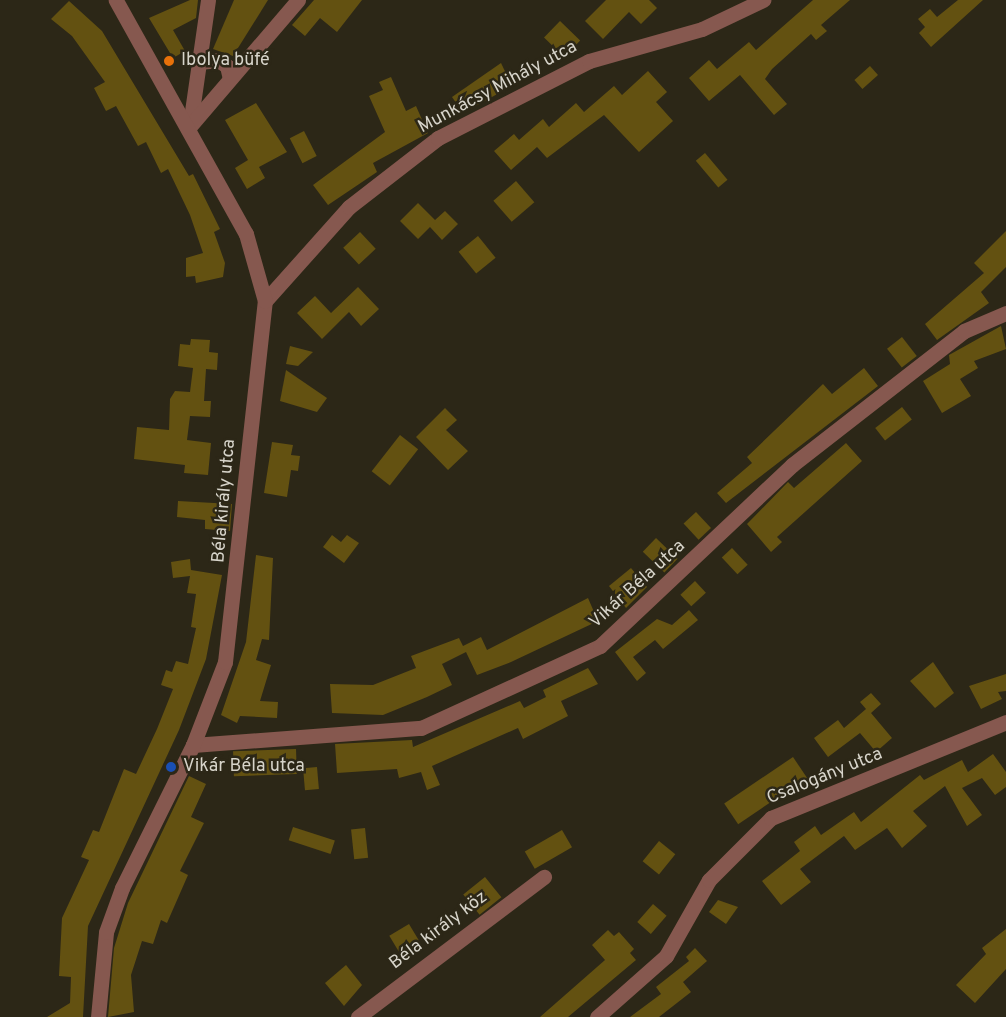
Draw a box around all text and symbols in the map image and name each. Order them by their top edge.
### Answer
street label: Munkácsy Mihály utca [415,37,581,139]
place label: Ibolya büfé [181,50,270,72]
marker: Ibolya büfé [162,54,176,68]
street label: Béla király utca [209,438,241,564]
street label: Vikár Béla utca [586,536,690,634]
street label: Csalogány utca [764,744,886,810]
place label: Vikár Béla utca [183,756,305,778]
marker: Vikár Béla utca [164,760,178,774]
street label: Béla király köz [386,887,492,975]

